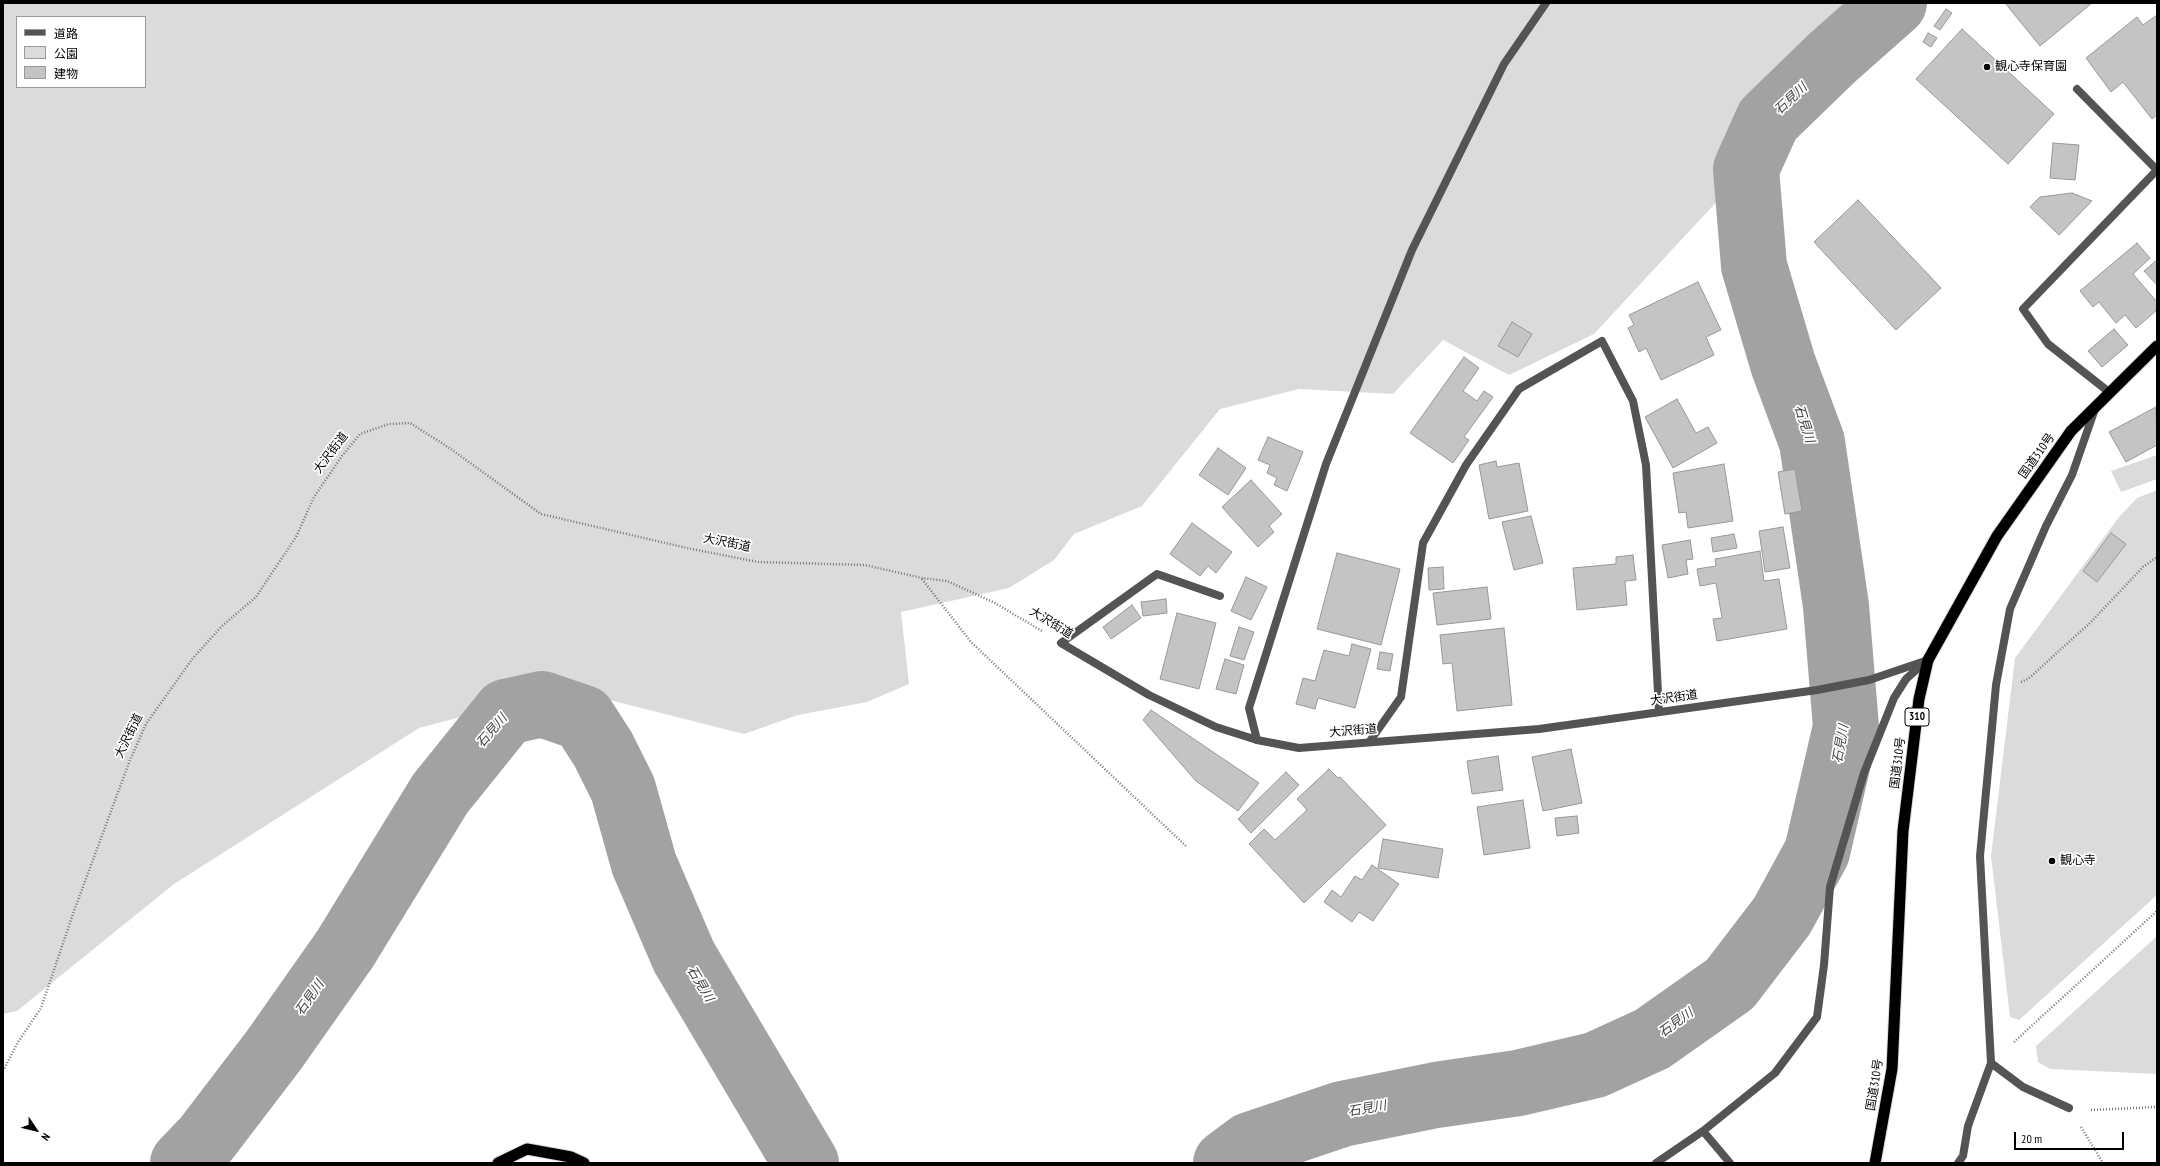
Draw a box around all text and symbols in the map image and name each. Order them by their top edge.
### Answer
legend [16,16,146,88]
text: 道路 [54,26,78,41]
text: 公園 [54,46,78,61]
place label: 観心寺保育園 [1995,60,2067,74]
marker: 観心寺保育園 [1982,62,1992,72]
text: 建物 [54,66,78,81]
water label: 石見川 [1771,80,1811,118]
water label: 石見川 [1791,403,1817,445]
street label: 大沢街道 [311,429,351,477]
street label: 国道310号 [2016,430,2058,482]
street label: 大沢街道 [702,531,752,555]
street label: 大沢街道 [1027,604,1075,642]
street label: 大沢街道 [1649,688,1699,708]
road number: 310 [1905,708,1929,726]
street label: 大沢街道 [112,711,146,761]
water label: 石見川 [473,711,511,751]
street label: 大沢街道 [1328,722,1378,740]
water label: 石見川 [1830,723,1852,765]
street label: 国道310号 [1888,736,1908,790]
place label: 観心寺 [2060,854,2096,868]
marker: 観心寺 [2047,856,2057,866]
water label: 石見川 [683,963,717,1005]
water label: 石見川 [292,978,328,1018]
water label: 石見川 [1656,1005,1696,1041]
street label: 国道310号 [1864,1058,1886,1112]
water label: 石見川 [1346,1098,1388,1120]
north arrow [16,1110,56,1150]
scale bar [2016,1124,2126,1150]
text: N [38,1130,53,1143]
text: 20 m [2021,1131,2042,1146]

